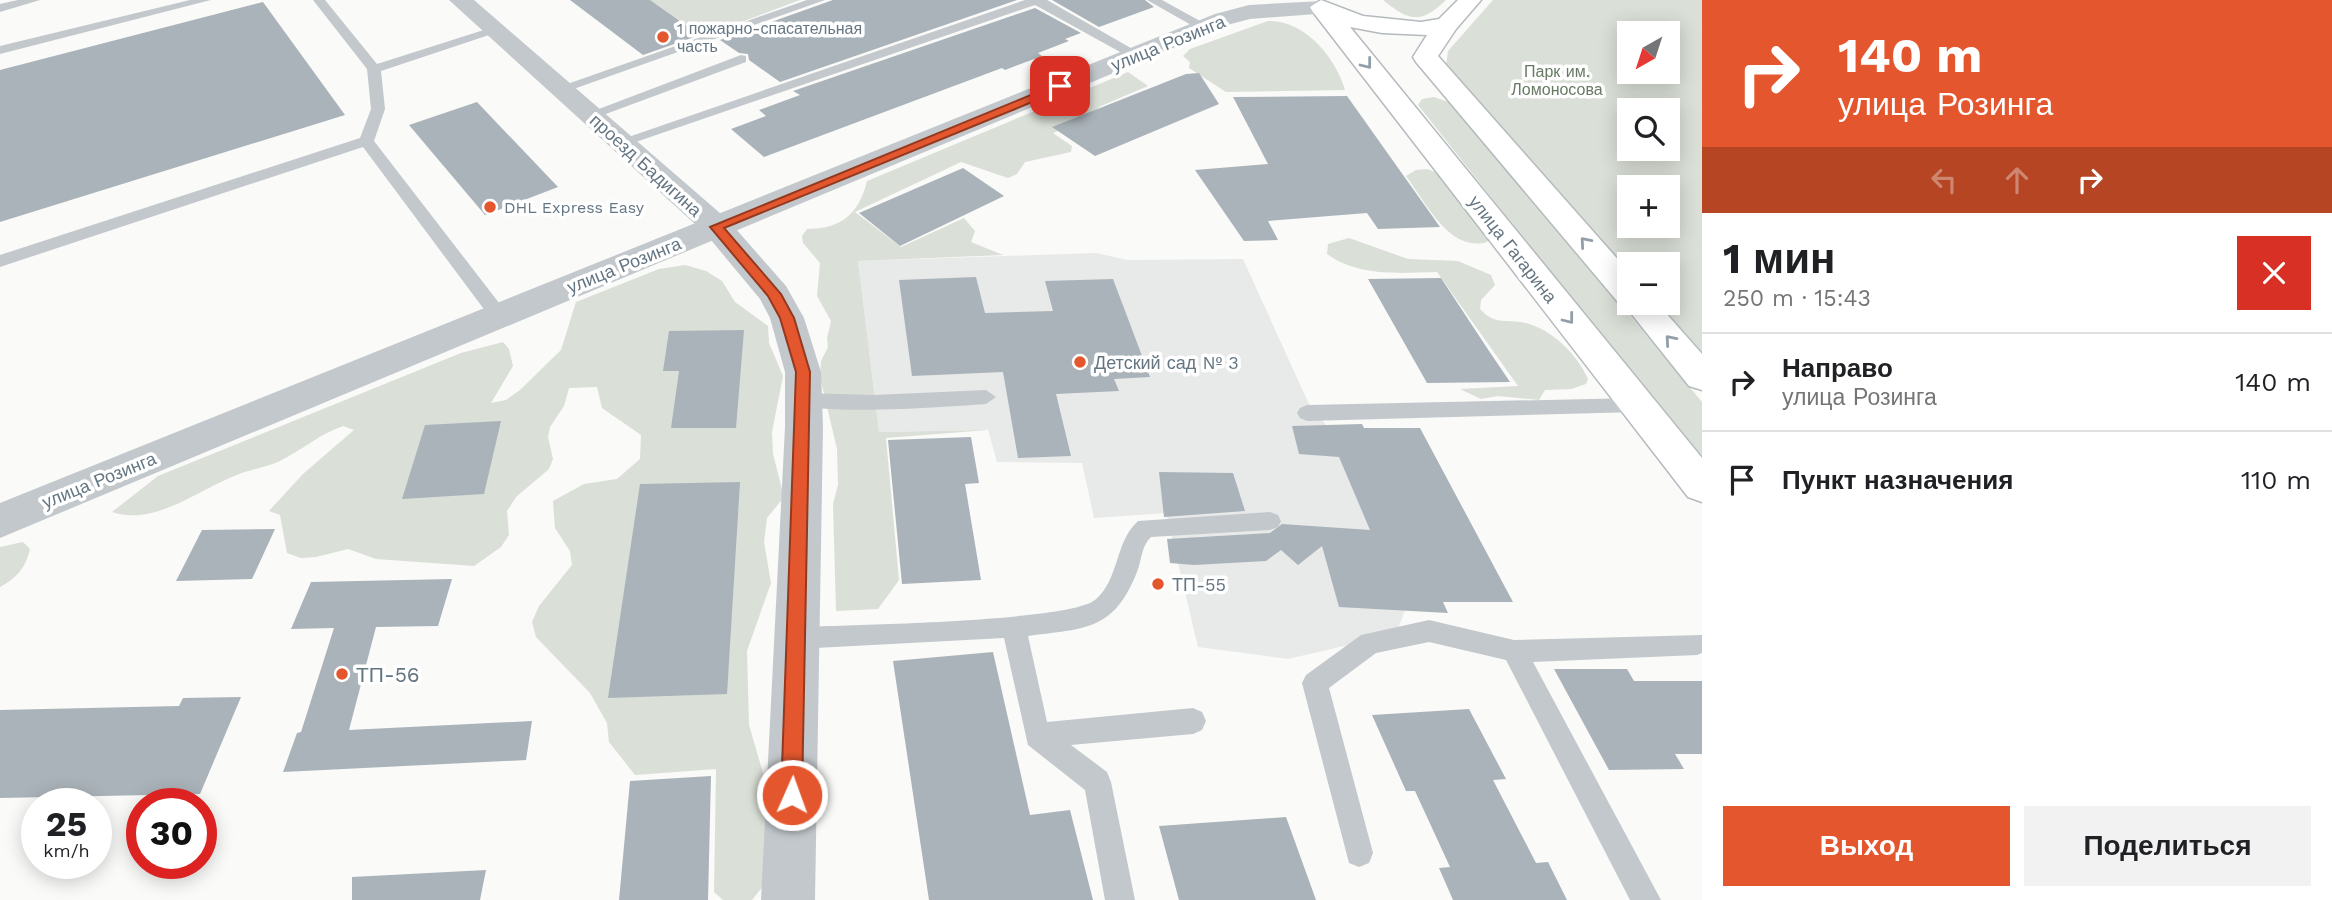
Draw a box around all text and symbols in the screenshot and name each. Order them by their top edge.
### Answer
street label: улица Розинга [1108,10,1229,75]
place label: 1 пожарно-спасательная часть [677,19,862,56]
north arrow [1617,21,1680,84]
map controls [1617,21,1680,315]
text: 140 m [1838,26,1982,84]
icon: right [1723,28,1814,119]
marker: 1 пожарно-спасательная часть [655,29,671,45]
pin [1030,56,1090,116]
one-way arrow [1359,57,1372,69]
park label: Парк им. Ломоносова [1511,62,1603,99]
icon: arrive [1041,67,1079,105]
text: улица Розинга [1838,85,2053,123]
button: search [1617,98,1680,161]
street label: проезд Бадигина [586,109,707,221]
icon: left [1925,161,1963,199]
icon: ahead [1998,161,2036,199]
icon: right [2071,161,2109,199]
button: + [1617,175,1680,238]
street label: улица Гагарина [1465,191,1562,308]
place label: DHL Express Easy [504,198,645,217]
marker: DHL Express Easy [482,199,498,215]
street label: улица Розинга [564,232,685,297]
text: 1 мин [1723,234,1835,283]
button: close [2237,236,2311,310]
one-way arrow [1581,237,1593,250]
button: − [1617,252,1680,315]
text: 250 m · 15:43 [1723,285,1871,312]
one-way arrow [1561,312,1574,324]
one-way arrow [1666,335,1678,348]
place label: Детский сад № 3 [1094,352,1239,373]
text: Направо [1782,353,1893,383]
marker: Детский сад № 3 [1072,354,1088,370]
icon: right [1723,363,1761,401]
text: 140 m [2235,367,2311,397]
text: улица Розинга [1782,384,1937,411]
street label: улица Розинга [39,447,160,512]
icon: arrive [1723,461,1761,499]
text: Пункт назначения [1782,465,2013,495]
text: 110 m [2241,465,2311,495]
place label: ТП-55 [1172,574,1226,595]
marker: ТП-55 [1150,576,1166,592]
place label: ТП-56 [356,662,420,687]
marker: ТП-56 [334,666,350,682]
position arrow [755,758,829,832]
speed limit sign: 30 [126,788,217,879]
text: 25 [46,803,87,845]
button: Выход [1723,806,2010,886]
button: Поделиться [2024,806,2311,886]
text: km/h [43,840,90,861]

